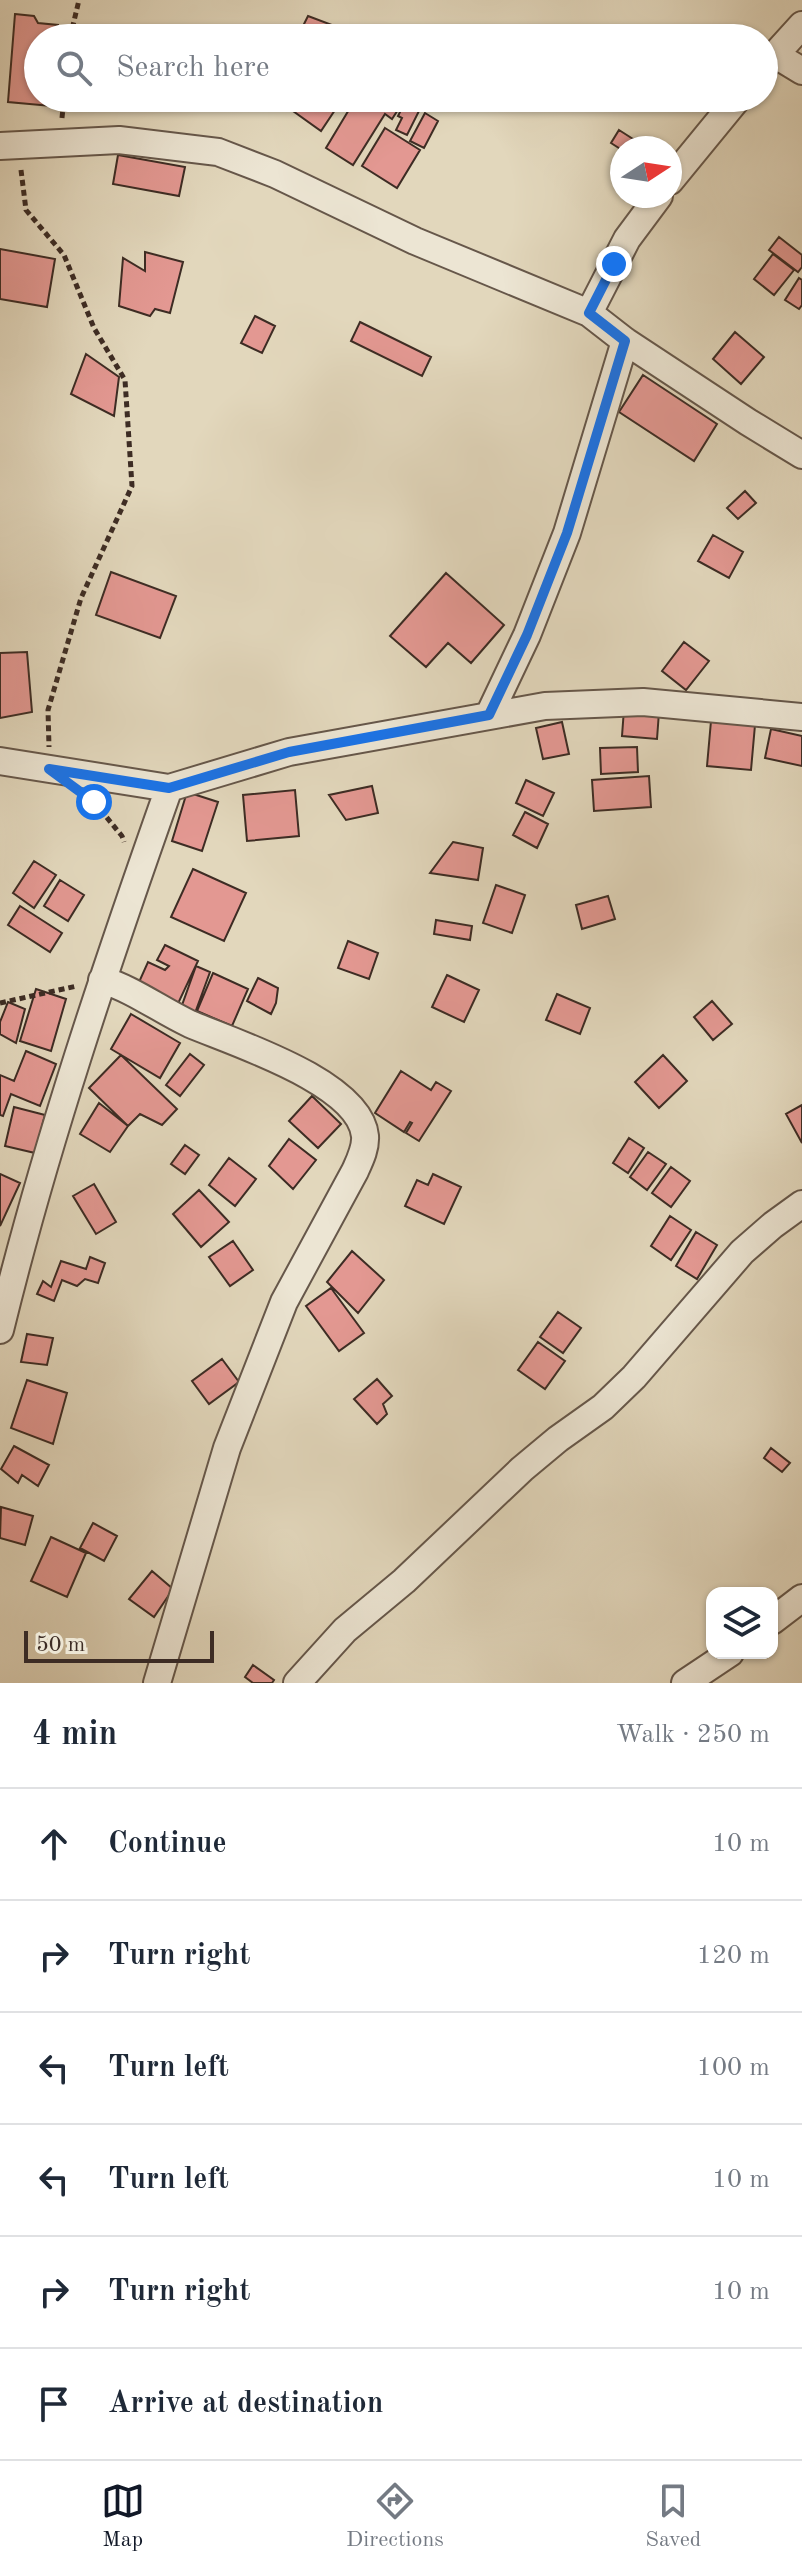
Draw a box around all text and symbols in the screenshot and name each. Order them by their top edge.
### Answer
search box [24,24,778,112]
icon: search [52,46,96,90]
text: Search here [116,53,270,83]
north arrow [610,136,682,208]
route end [596,246,632,282]
route start [76,784,112,820]
map controls [706,1587,778,1659]
button: layers [706,1587,778,1659]
scale bar [24,1627,214,1663]
text: 50 m [36,1634,85,1656]
text: 4 min [32,1718,117,1752]
text: Walk · 250 m [616,1722,770,1748]
icon: ahead [32,1822,76,1866]
text: Continue [108,1829,227,1859]
text: 10 m [712,1831,770,1857]
icon: right [32,1934,76,1978]
text: Turn right [108,1941,250,1971]
text: 120 m [697,1943,770,1969]
icon: left [32,2046,76,2090]
text: Turn left [108,2053,229,2083]
text: 100 m [697,2055,770,2081]
icon: left [32,2158,76,2202]
text: Turn left [108,2165,229,2195]
text: 10 m [712,2167,770,2193]
icon: right [32,2270,76,2314]
text: Turn right [108,2277,250,2307]
text: 10 m [712,2279,770,2305]
icon: arrive [32,2382,76,2426]
text: Arrive at destination [108,2389,383,2419]
tab: Map [101,2479,145,2554]
tab: Directions [346,2479,444,2554]
tab: Saved [645,2479,701,2554]

